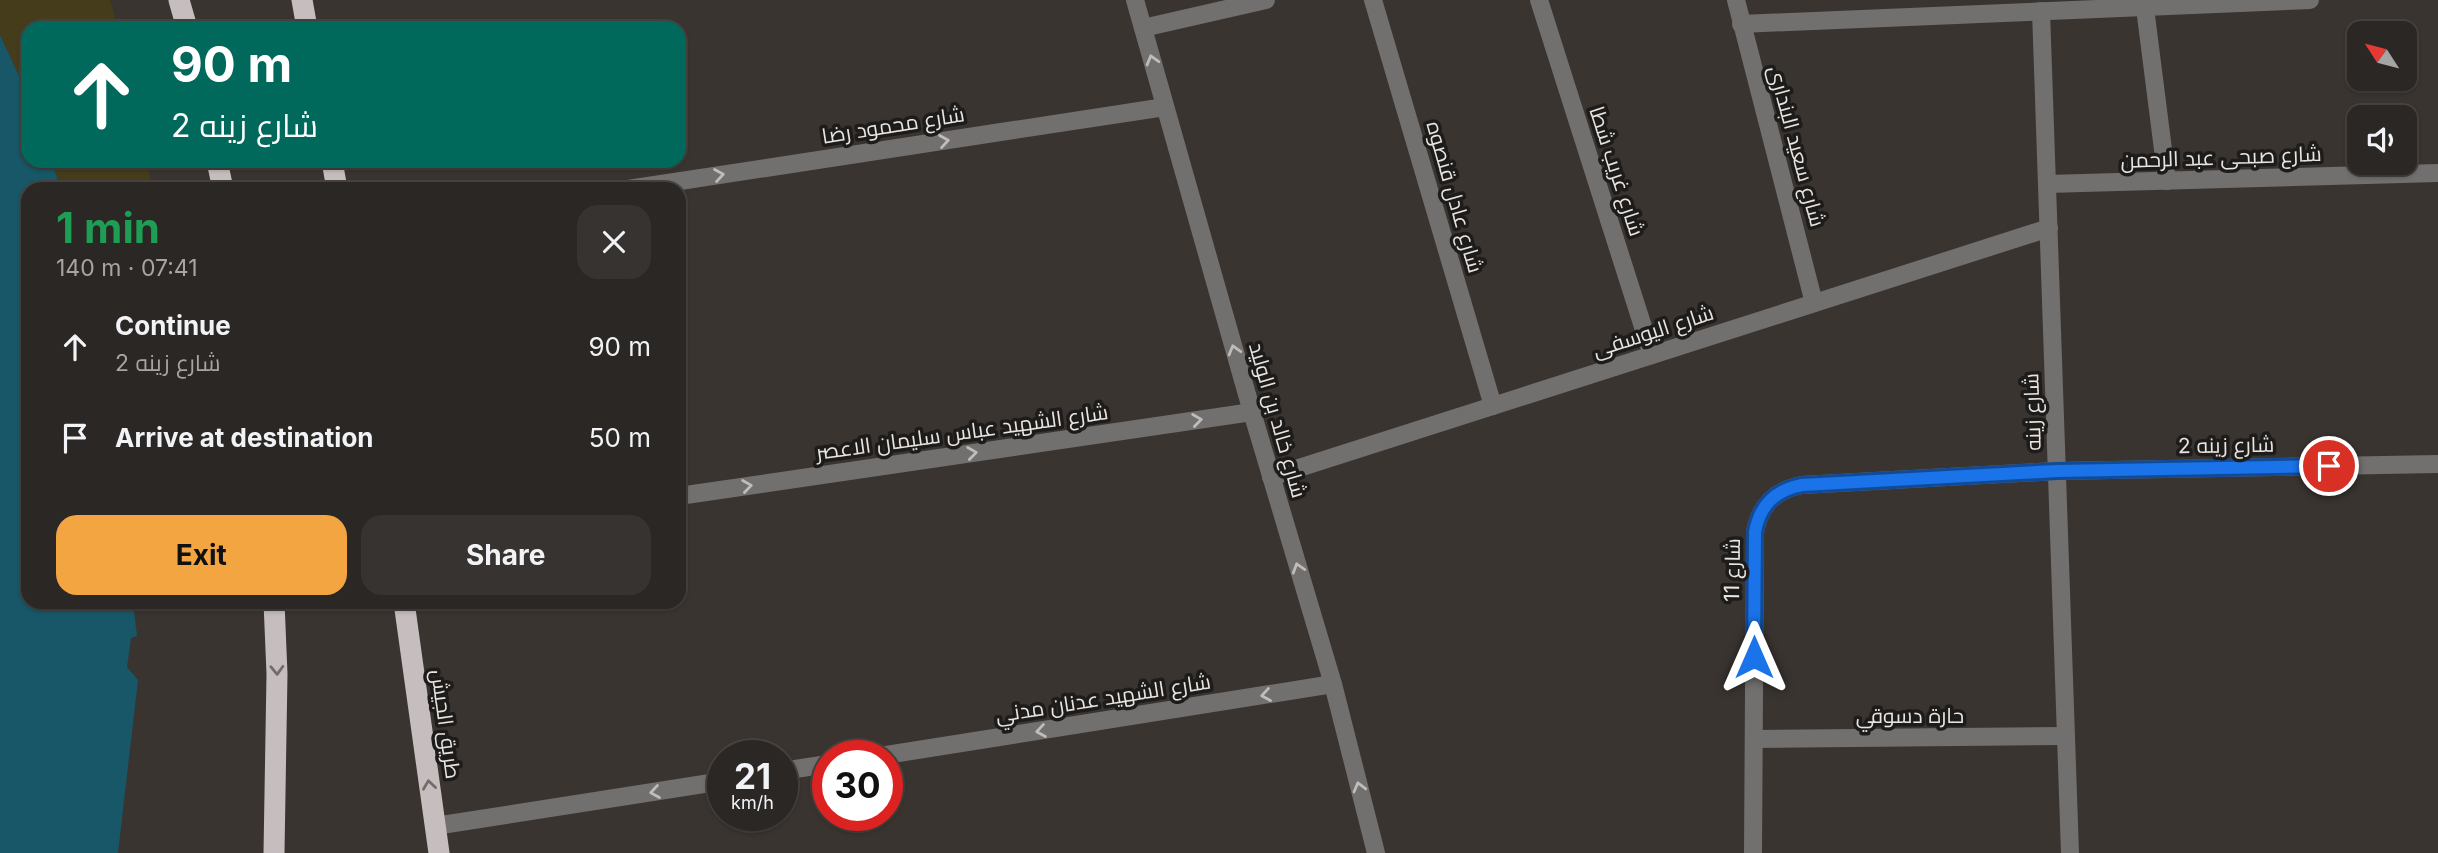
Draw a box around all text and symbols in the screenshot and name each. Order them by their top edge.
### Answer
north arrow [2347,21,2417,91]
map controls [2347,21,2417,175]
text: 90 m [171,35,292,94]
icon: ahead [56,49,147,140]
one-way arrow [1145,54,1160,66]
street label: شارع سعيد البندارى [1762,63,1831,230]
street label: شارع محمود رضا [820,101,966,151]
street label: شارع غريب شطا [1582,103,1650,240]
button: sound [2347,105,2417,175]
text: شارع زينه 2 [171,106,318,145]
street label: شارع عادل قنصوه [1419,118,1489,276]
one-way arrow [938,133,950,148]
street label: شارع صبحى عبد الرحمن [2120,141,2322,175]
one-way arrow [714,168,725,183]
text: 1 min [56,202,160,253]
button: close [577,205,651,279]
text: 140 m · 07:41 [56,254,198,282]
street label: شارع اليوسفى [1589,300,1717,364]
text: Continue [115,310,231,341]
icon: ahead [56,328,94,366]
text: 90 m [588,331,651,362]
street label: شارع خالد بن الوليد [1242,340,1312,501]
one-way arrow [1228,344,1242,356]
text: شارع زينه 2 [115,349,221,377]
street label: شارع زينه [2018,373,2048,451]
street label: شارع الشهيد عباس سليمان الاعصر [813,399,1110,467]
one-way arrow [1191,413,1203,428]
icon: arrive [56,419,94,457]
text: Arrive at destination [115,422,374,453]
text: 50 m [589,422,651,453]
street label: شارع زينه 2 [2178,432,2274,460]
pin [2299,436,2359,496]
one-way arrow [966,446,978,461]
icon: arrive [2310,447,2348,485]
one-way arrow [741,479,752,494]
button: Exit [56,515,347,595]
button: Share [361,515,651,595]
street label: شارع 11 [1719,538,1747,602]
one-way arrow [1292,562,1307,574]
position arrow [1717,620,1791,694]
one-way arrow [269,665,284,676]
street label: طريق الجيش [425,668,466,781]
street label: شارع الشهيد عدنان مدني [994,669,1213,731]
one-way arrow [1260,687,1271,702]
street label: حارة دسوقي [1856,703,1964,732]
one-way arrow [1035,723,1047,738]
speed limit sign: 30 [812,740,903,831]
text: 21 [734,755,771,797]
one-way arrow [422,780,437,791]
one-way arrow [1353,781,1368,793]
one-way arrow [649,784,661,799]
text: km/h [731,792,774,813]

